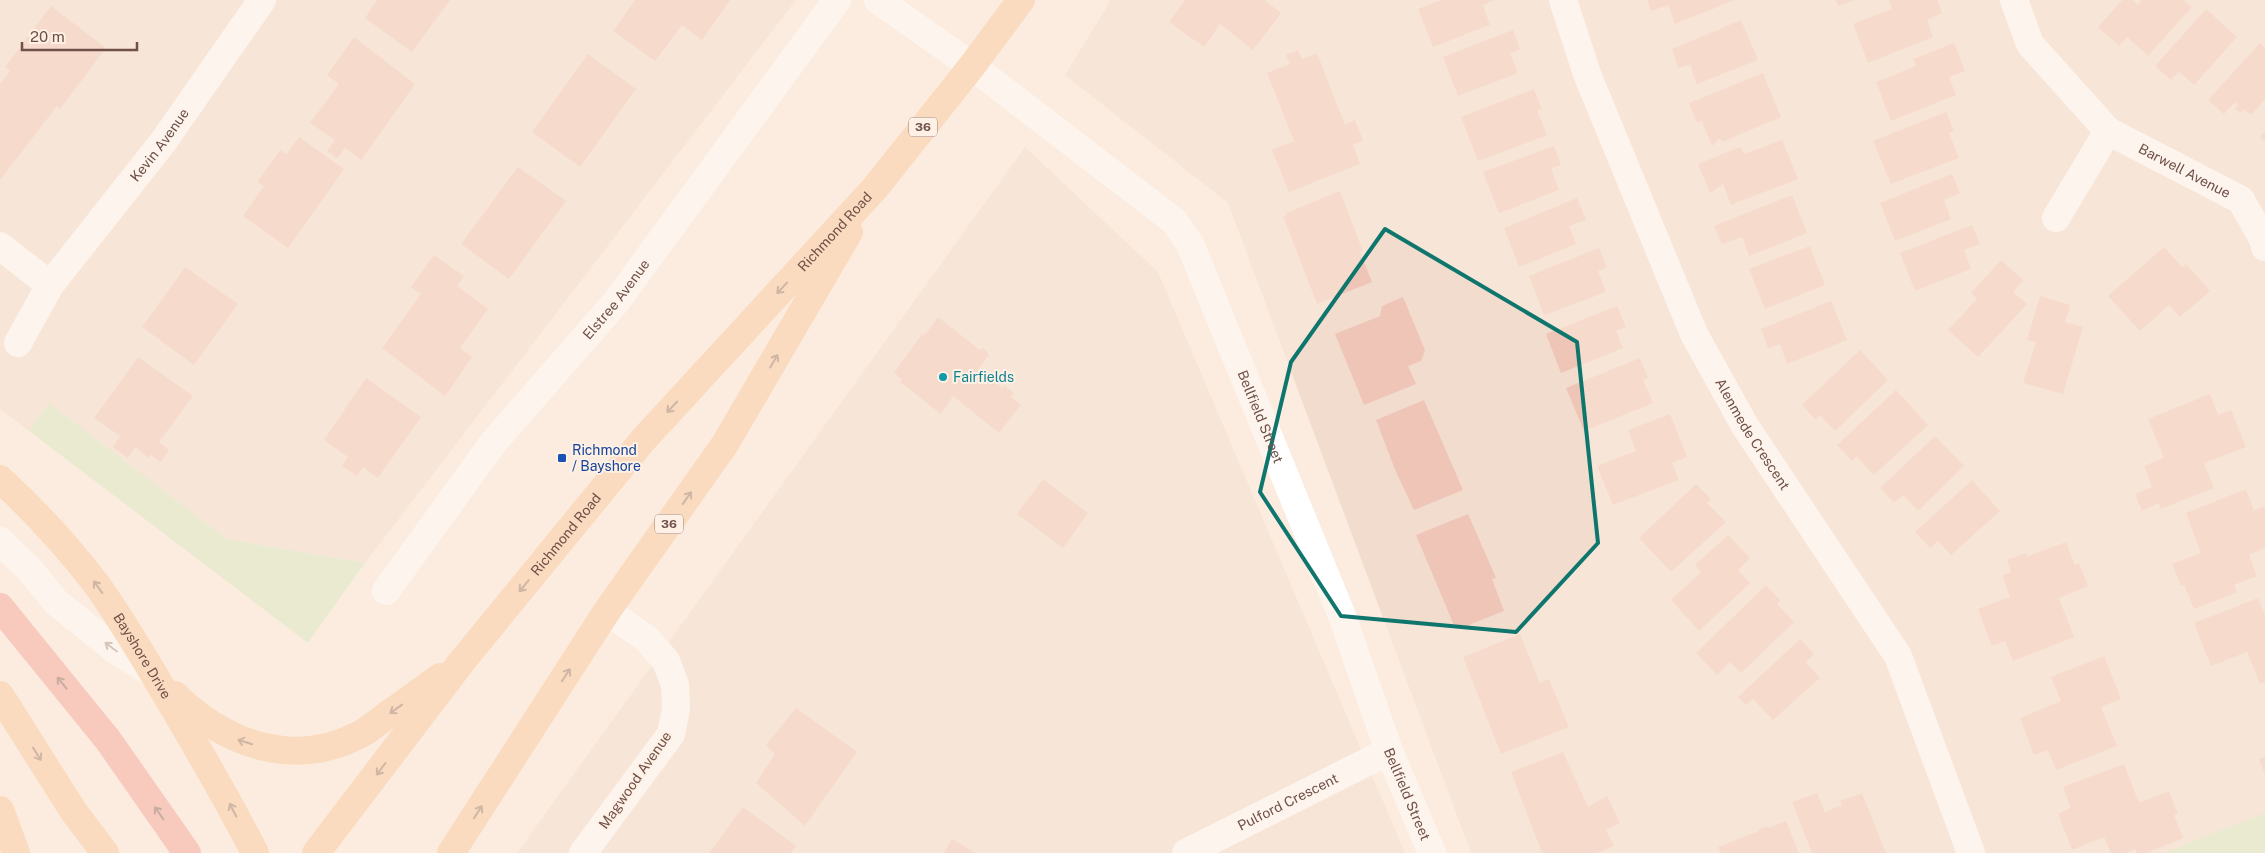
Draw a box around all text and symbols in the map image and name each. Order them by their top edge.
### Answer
scale bar [22,20,138,52]
text: 20 m [30,28,65,45]
street label: Kevin Avenue [127,105,192,185]
road number: 36 [909,118,937,136]
street label: Barwell Avenue [2136,140,2233,201]
street label: Richmond Road [794,189,875,274]
street label: Elstree Avenue [579,256,653,342]
one-way arrow [776,281,788,294]
one-way arrow [769,353,779,368]
street label: Bellfield Street [1234,368,1287,465]
place label: Fairfields [953,369,1014,385]
marker: Fairfields [937,371,949,383]
street label: Alenmede Crescent [1712,376,1793,493]
one-way arrow [666,401,678,414]
place label: Richmond / Bayshore [572,442,641,474]
marker: Richmond / Bayshore [556,452,568,464]
street label: Richmond Road [527,490,604,579]
one-way arrow [682,491,692,505]
road number: 36 [655,514,683,534]
one-way arrow [518,579,529,592]
one-way arrow [93,580,103,594]
street label: Bayshore Drive [110,610,175,702]
one-way arrow [105,641,118,652]
one-way arrow [561,669,571,683]
one-way arrow [56,677,67,690]
one-way arrow [389,704,403,715]
street label: Magwood Avenue [595,728,675,832]
one-way arrow [237,736,253,746]
street label: Bellfield Street [1381,745,1434,843]
one-way arrow [33,747,43,761]
one-way arrow [376,762,386,776]
street label: Pulford Crescent [1235,770,1341,834]
one-way arrow [228,802,238,817]
one-way arrow [473,805,483,819]
one-way arrow [154,806,164,820]

